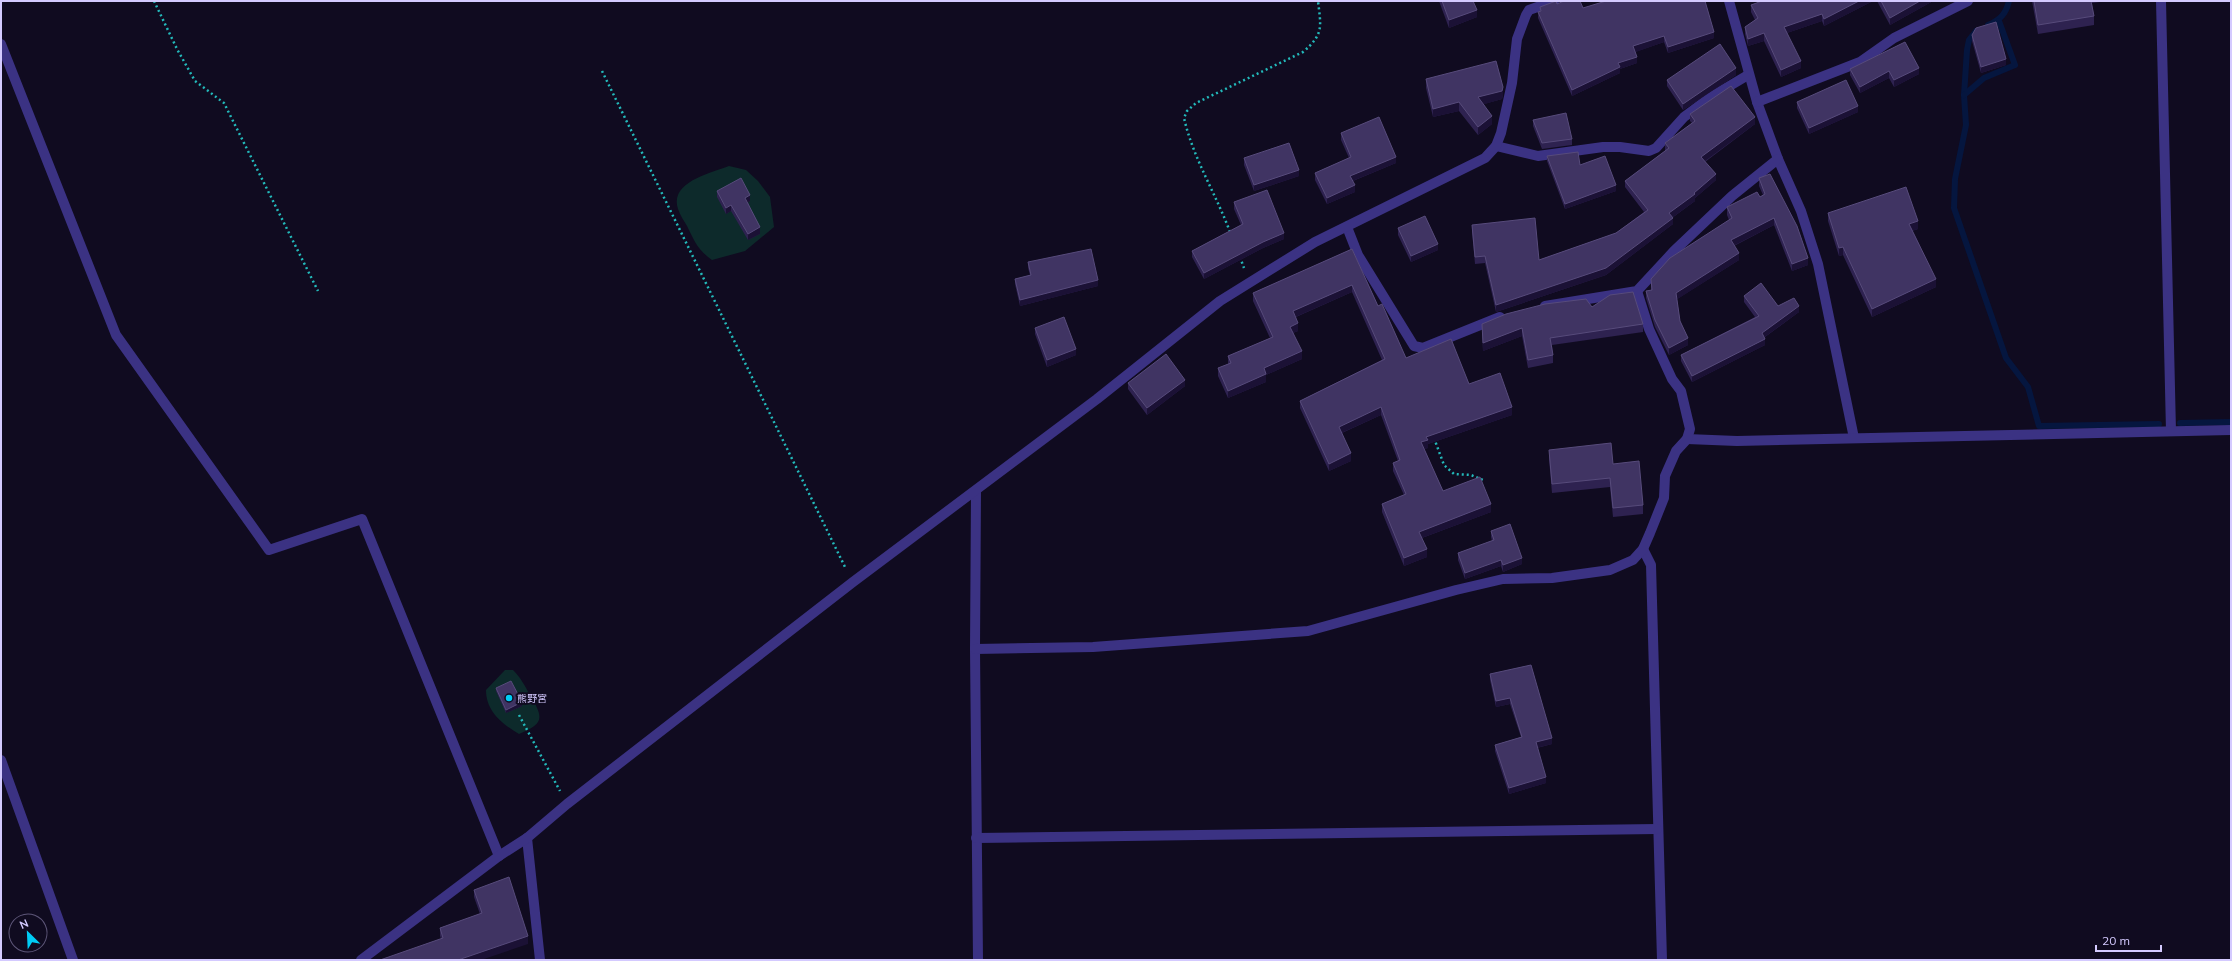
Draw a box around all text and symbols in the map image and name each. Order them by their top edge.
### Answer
place label: 熊野宮 [517,692,547,705]
marker: 熊野宮 [504,693,514,703]
north arrow [8,913,48,953]
text: N [17,916,31,932]
scale bar [2096,927,2161,953]
text: 20 m [2102,933,2130,948]

